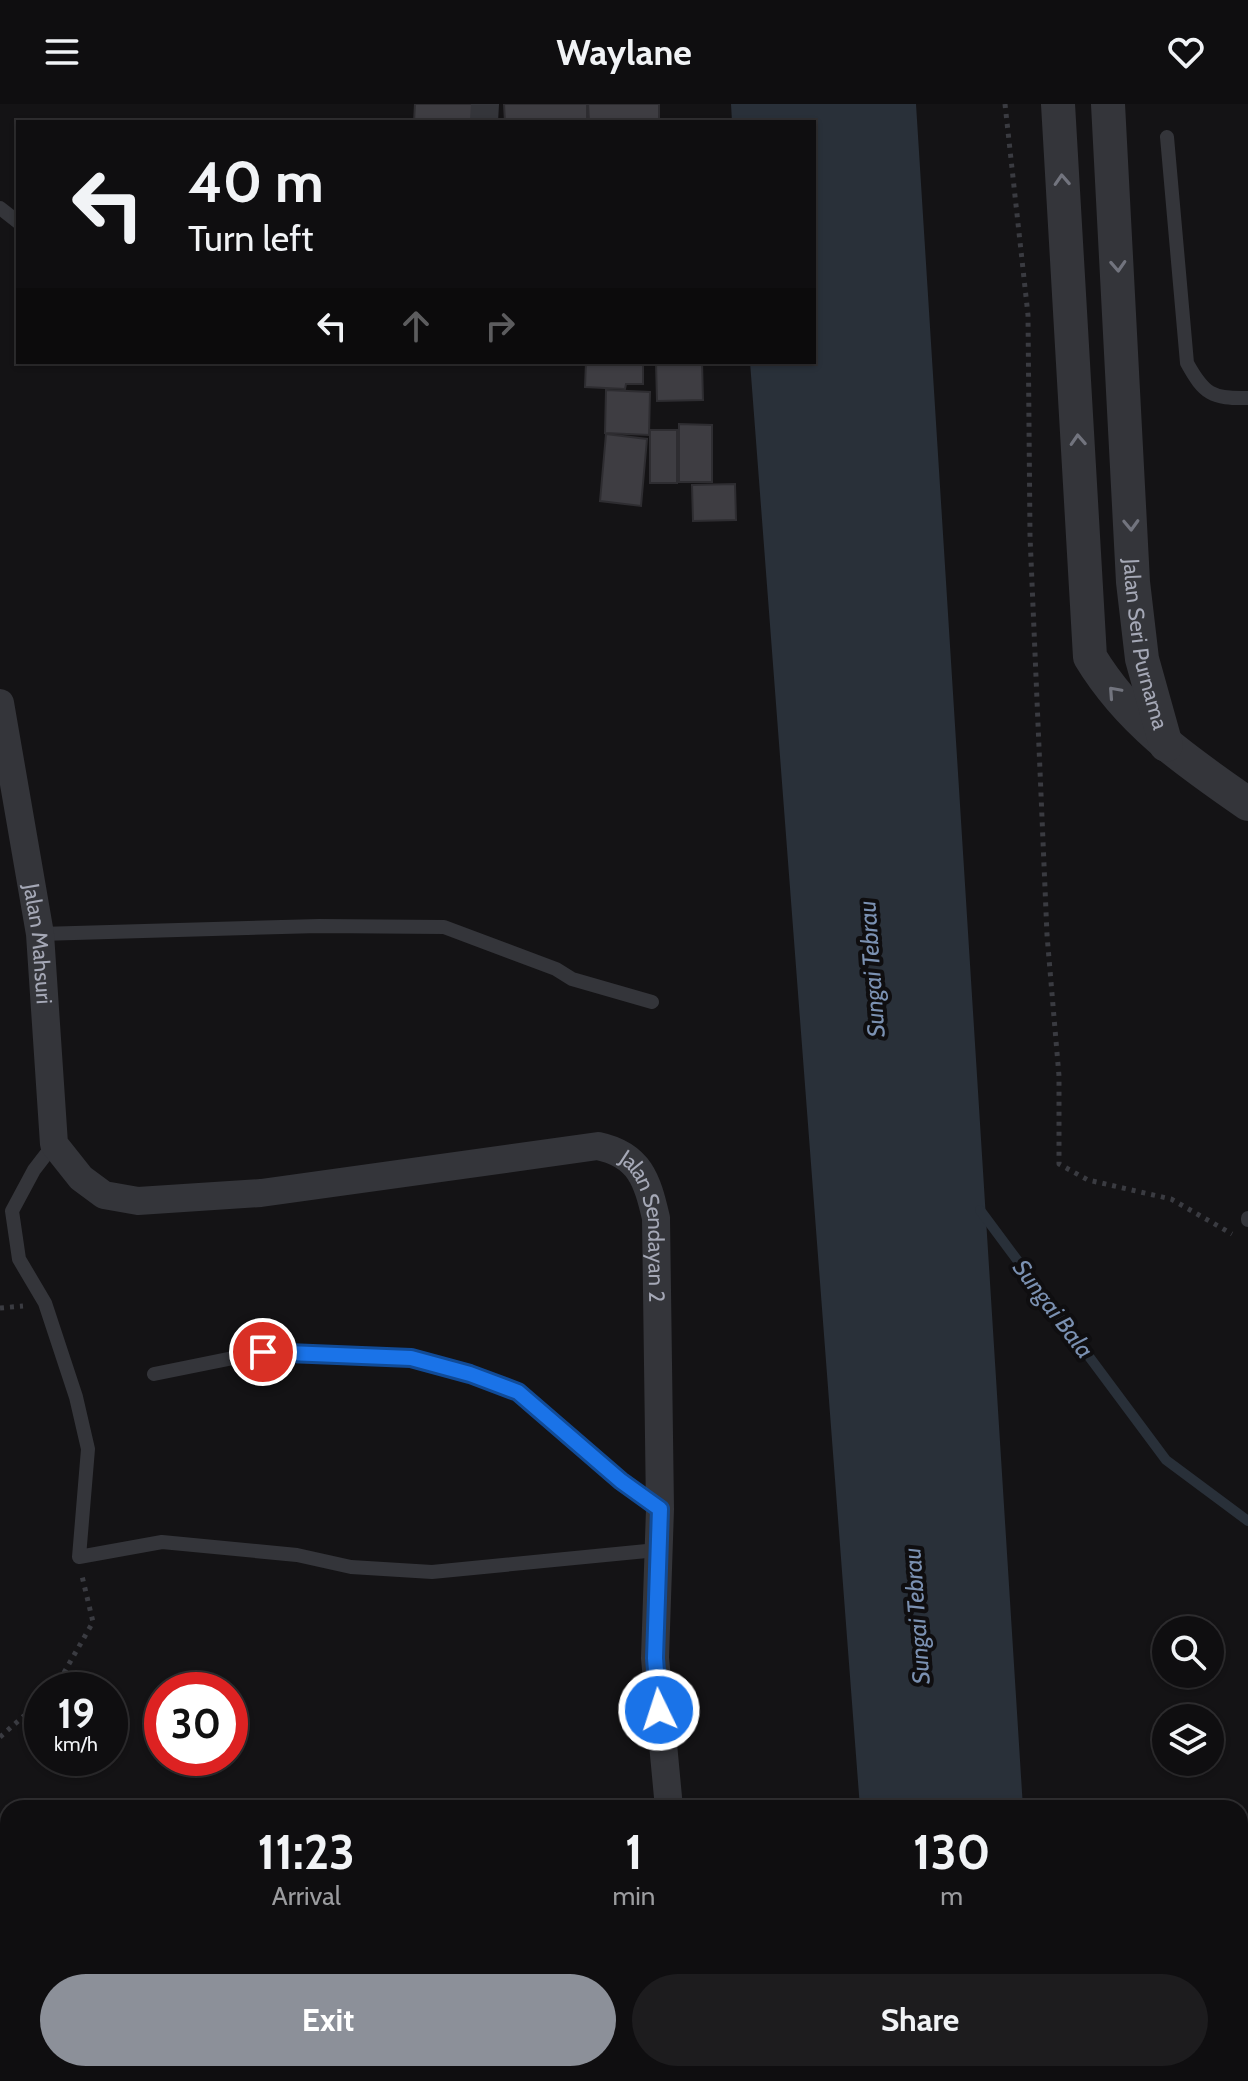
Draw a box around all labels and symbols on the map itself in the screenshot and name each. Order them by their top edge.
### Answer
one-way arrow [1054,174,1071,186]
one-way arrow [1109,260,1126,273]
one-way arrow [1070,433,1087,446]
one-way arrow [1122,519,1139,532]
street label: Jalan Seri Purnama [1118,557,1174,733]
one-way arrow [1109,686,1124,701]
street label: Jalan Mahsuri [17,880,58,1005]
water label: Sungai Tebrau [852,900,891,1038]
street label: Jalan Sendayan 2 [614,1144,670,1303]
water label: Sungai Bala [1007,1254,1100,1364]
pin [229,1318,297,1386]
water label: Sungai Tebrau [897,1547,936,1685]
position arrow [617,1668,701,1752]
speed limit sign: 30 [144,1672,248,1776]

